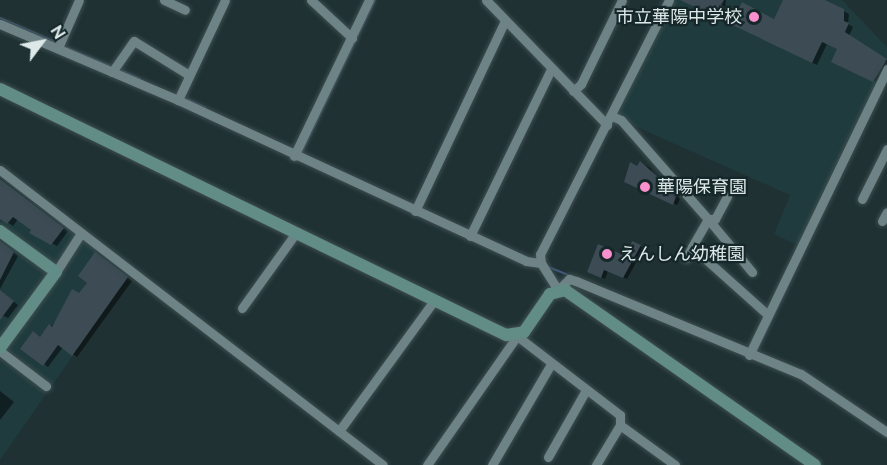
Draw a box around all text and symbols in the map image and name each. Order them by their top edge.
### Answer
place label: 市立華陽中学校 [616,6,742,28]
marker: 市立華陽中学校 [747,10,761,24]
north arrow [12,12,72,72]
text: N [46,22,69,42]
place label: 華陽保育園 [657,176,747,198]
marker: 華陽保育園 [638,180,652,194]
place label: えんしん幼稚園 [619,243,745,265]
marker: えんしん幼稚園 [600,247,614,261]

